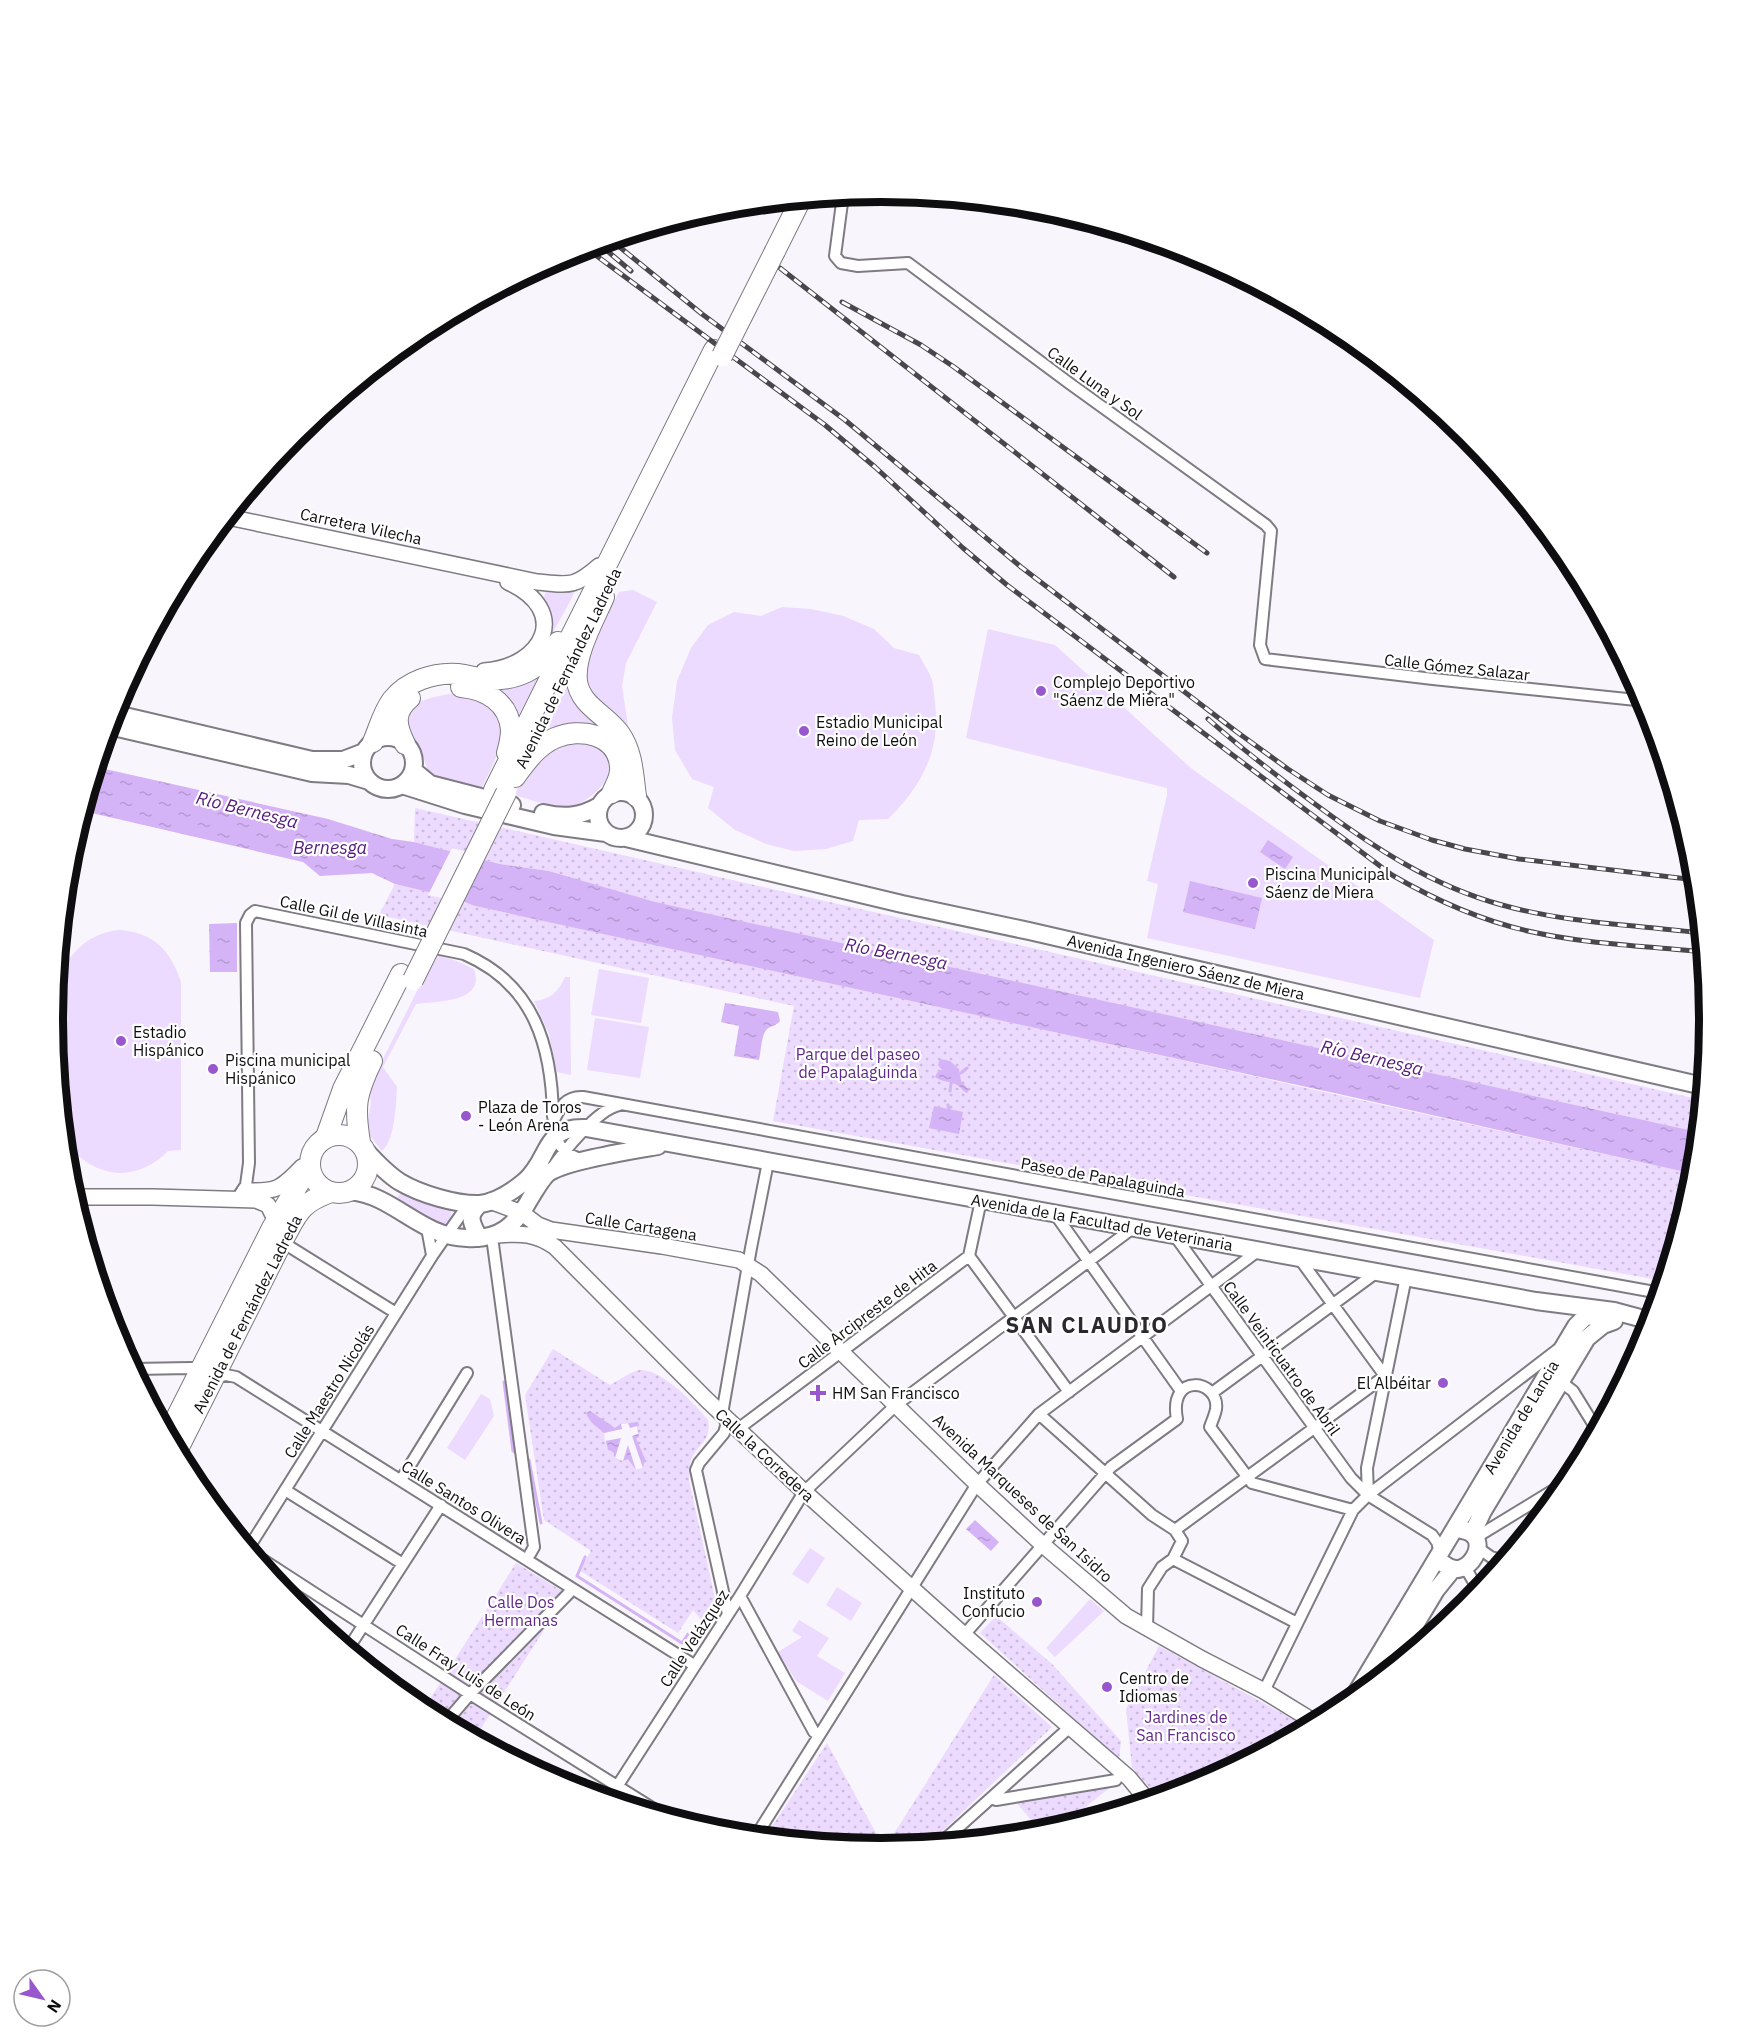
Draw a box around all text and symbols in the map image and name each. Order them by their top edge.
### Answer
street label: Calle Luna y Sol [1044,342,1146,424]
street label: Carretera Vilecha [298,503,424,549]
street label: Avenida de Fernández Ladreda [511,564,625,771]
street label: Calle Gómez Salazar [1383,649,1531,685]
place label: Complejo Deportivo "Sáenz de Miera" [1053,672,1195,710]
marker: Complejo Deportivo "Sáenz de Miera" [1034,684,1048,698]
place label: Estadio Municipal Reino de León [816,712,943,750]
marker: Estadio Municipal Reino de León [797,724,811,738]
water label: Río Bernesga [194,786,301,833]
water label: Bernesga [293,836,367,859]
place label: Piscina Municipal Sáenz de Miera [1265,864,1389,902]
marker: Piscina Municipal Sáenz de Miera [1246,876,1260,890]
street label: Calle Gil de Villasinta [278,891,430,942]
street label: Avenida Ingeniero Sáenz de Miera [1065,930,1307,1004]
water label: Río Bernesga [843,932,949,975]
place label: Estadio Hispánico [133,1022,204,1060]
marker: Estadio Hispánico [114,1034,128,1048]
water label: Río Bernesga [1319,1035,1426,1080]
park label: Parque del paseo de Papalaguinda [796,1044,920,1082]
place label: Piscina municipal Hispánico [225,1050,350,1088]
marker: Piscina municipal Hispánico [206,1062,220,1076]
place label: Plaza de Toros - León Arena [478,1097,582,1135]
marker: Plaza de Toros - León Arena [459,1109,473,1123]
street label: Paseo de Papalaguinda [1019,1153,1187,1201]
street label: Avenida de la Facultad de Veterinaria [970,1189,1235,1255]
street label: Calle Cartagena [584,1207,699,1245]
street label: Avenida de Fernández Ladreda [188,1211,306,1417]
street label: Calle Arcipreste de Hita [794,1255,941,1373]
street label: Calle Veinticuatro de Abril [1219,1277,1345,1439]
district label: SAN CLAUDIO [1005,1310,1169,1339]
street label: Calle Maestro Nicolás [280,1320,378,1462]
street label: Avenida de Lancia [1479,1356,1563,1478]
place label: El Albéitar [1357,1373,1431,1393]
marker: El Albéitar [1436,1376,1450,1390]
place label: HM San Francisco [832,1383,960,1403]
marker: HM San Francisco [809,1384,827,1402]
street label: Calle la Corredera [711,1404,819,1506]
street label: Avenida Marqueses de San Isidro [929,1409,1117,1587]
street label: Calle Santos Olivera [398,1456,530,1549]
place label: Instituto Confucio [962,1583,1025,1621]
street label: Calle Velázquez [655,1585,733,1691]
park label: Calle Dos Hermanas [484,1592,558,1630]
marker: Instituto Confucio [1030,1595,1044,1609]
street label: Calle Fray Luis de León [392,1619,540,1725]
place label: Centro de Idiomas [1119,1668,1189,1706]
marker: Centro de Idiomas [1100,1680,1114,1694]
park label: Jardines de San Francisco [1136,1707,1236,1745]
north arrow [12,1968,72,2028]
text: N [43,1996,66,2017]

